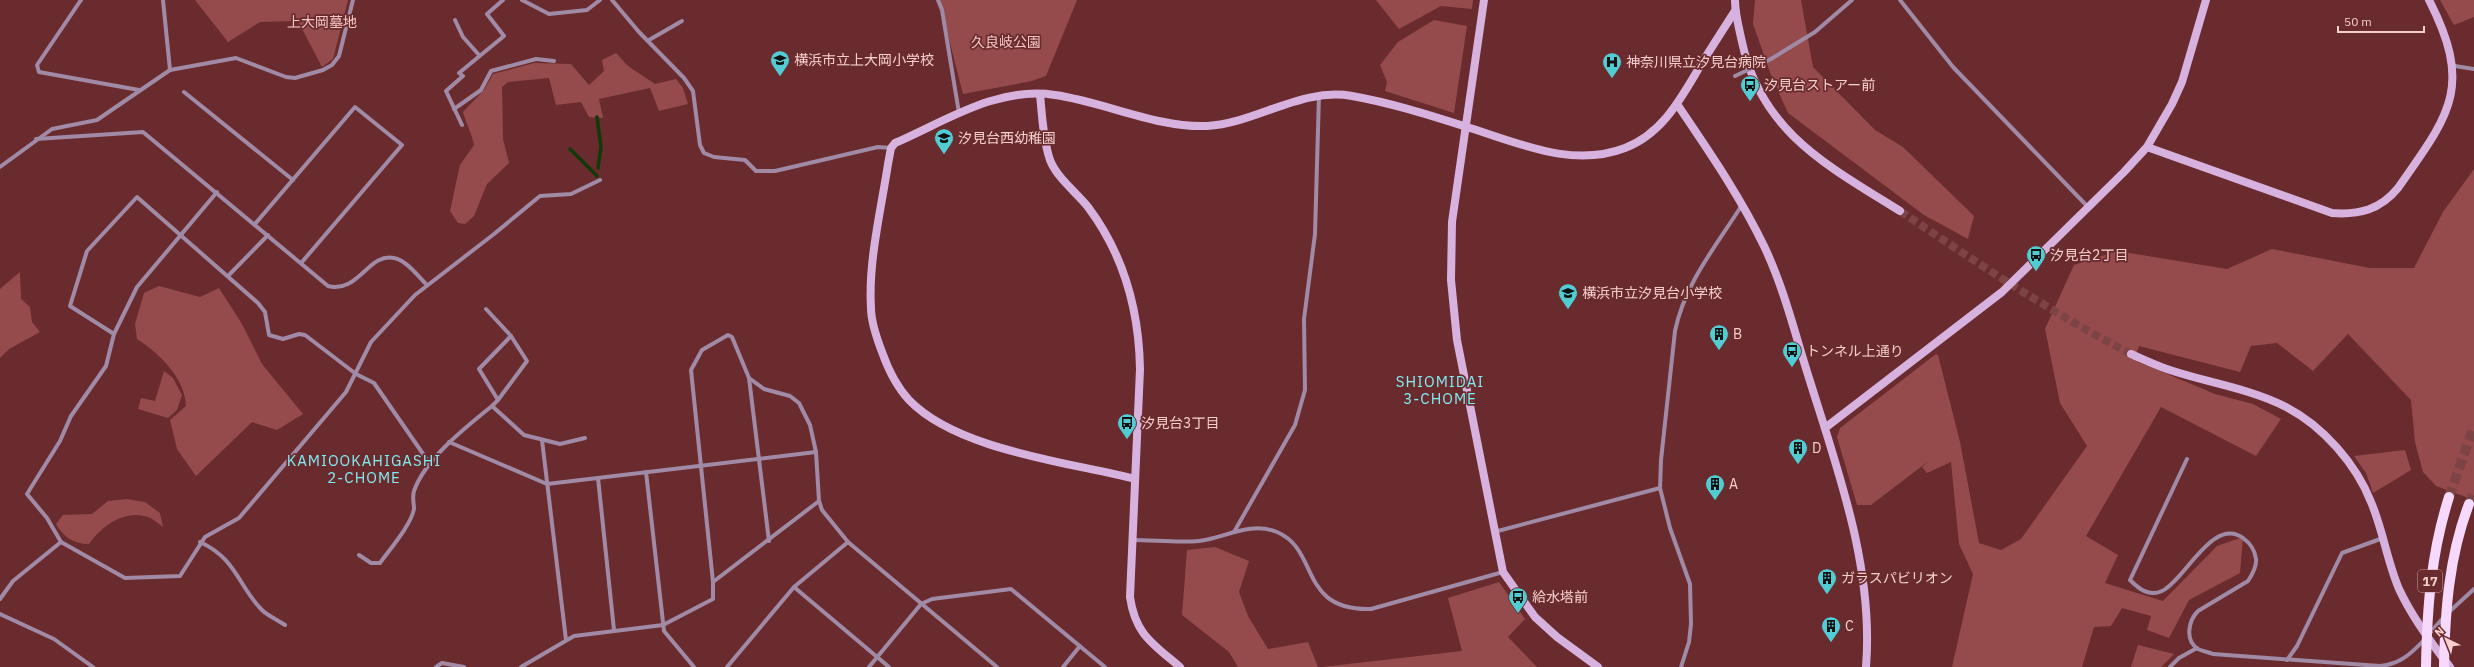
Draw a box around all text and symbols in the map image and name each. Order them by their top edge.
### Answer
scale bar [2338,8,2424,34]
park label: 上大岡墓地 [287,13,357,31]
text: 50 m [2344,14,2372,29]
park label: 久良岐公園 [971,33,1041,51]
school or university icon: 横浜市立上大岡小学校 [769,49,791,77]
place label: 横浜市立上大岡小学校 [794,51,934,69]
hospital icon: 神奈川県立汐見台病院 [1601,51,1623,79]
place label: 神奈川県立汐見台病院 [1626,53,1766,71]
bus stop icon: 汐見台ストアー前 [1739,74,1761,102]
place label: 汐見台ストアー前 [1764,76,1875,94]
school or university icon: 汐見台西幼稚園 [933,127,955,155]
place label: 汐見台西幼稚園 [958,129,1056,147]
bus stop icon: 汐見台2丁目 [2025,244,2047,272]
place label: 汐見台2丁目 [2050,246,2128,264]
school or university icon: 横浜市立汐見台小学校 [1557,282,1579,310]
place label: 横浜市立汐見台小学校 [1582,284,1722,302]
building icon: B [1708,323,1730,351]
place label: B [1733,325,1742,343]
bus stop icon: トンネル上通り [1781,340,1803,368]
place label: トンネル上通り [1806,342,1904,360]
district label: SHIOMIDAI 3-CHOME [1396,372,1484,408]
bus stop icon: 汐見台3丁目 [1116,412,1138,440]
place label: 汐見台3丁目 [1141,414,1219,432]
building icon: D [1787,437,1809,465]
place label: D [1812,439,1821,457]
district label: KAMIOOKAHIGASHI 2-CHOME [287,451,441,487]
building icon: A [1704,473,1726,501]
place label: A [1729,475,1738,493]
building icon: ガラスパビリオン [1816,567,1838,595]
place label: ガラスパビリオン [1841,569,1953,587]
road number: 17 [2418,570,2442,592]
bus stop icon: 給水塔前 [1507,586,1529,614]
place label: 給水塔前 [1532,588,1588,606]
building icon: C [1820,615,1842,643]
place label: C [1845,617,1854,635]
north arrow [2426,619,2466,659]
text: N [2431,624,2447,640]

